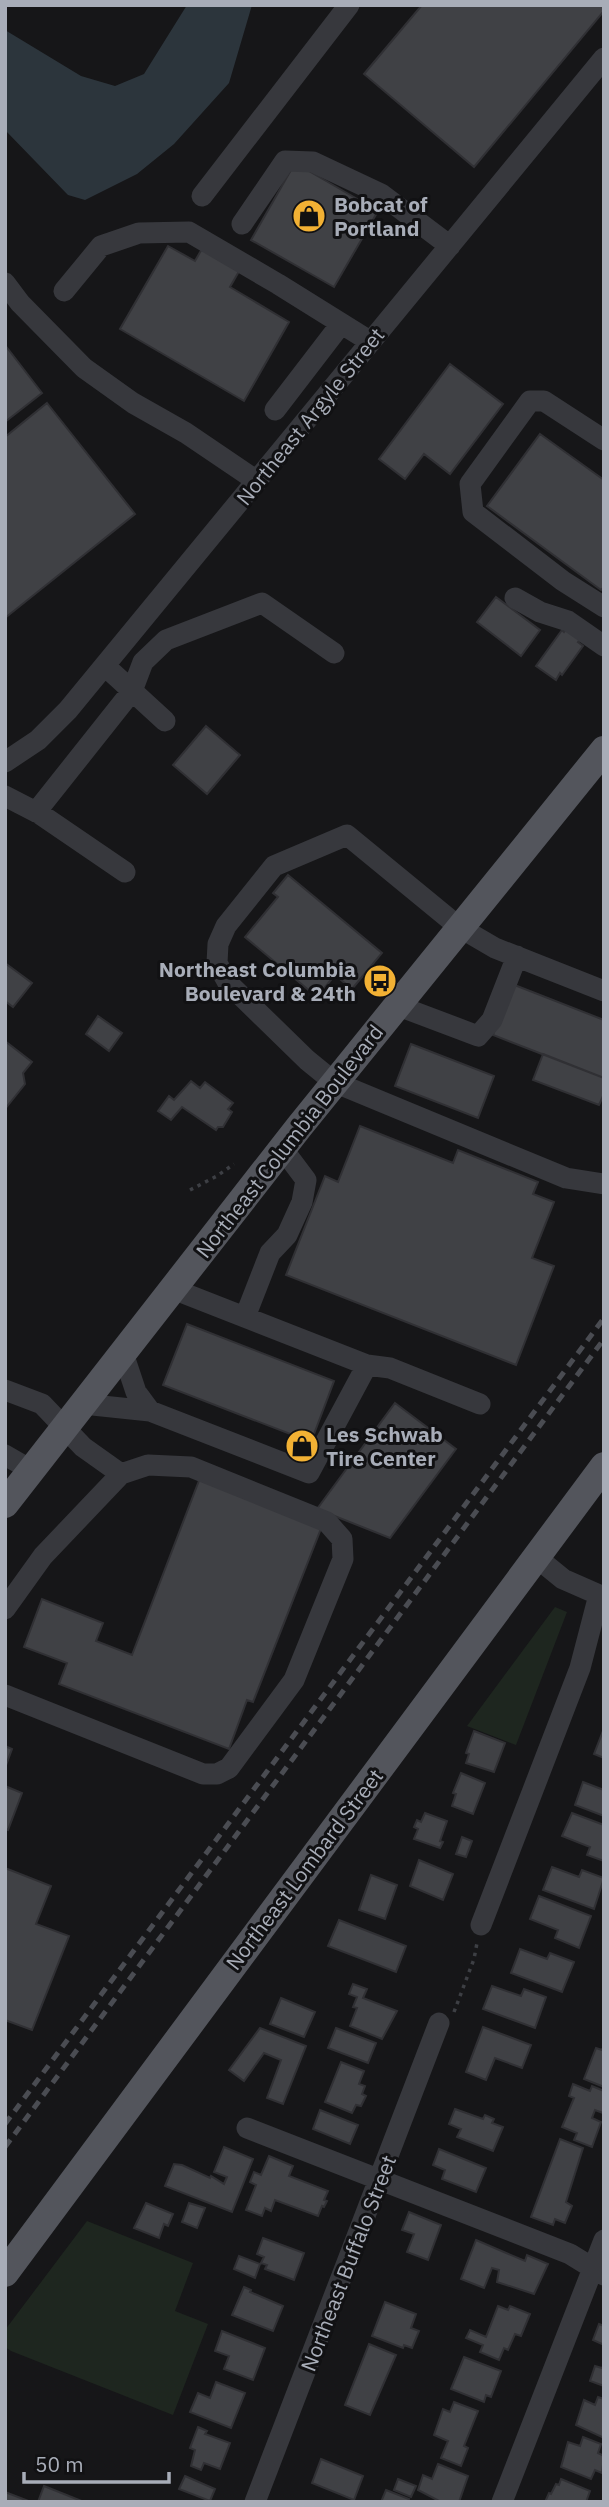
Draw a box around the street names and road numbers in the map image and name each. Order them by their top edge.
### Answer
street label: Northeast Argyle Street [230,321,390,511]
street label: Northeast Columbia Boulevard [189,1019,389,1263]
street label: Northeast Lombard Street [219,1763,389,1975]
street label: Northeast Buffalo Street [294,2151,402,2375]

